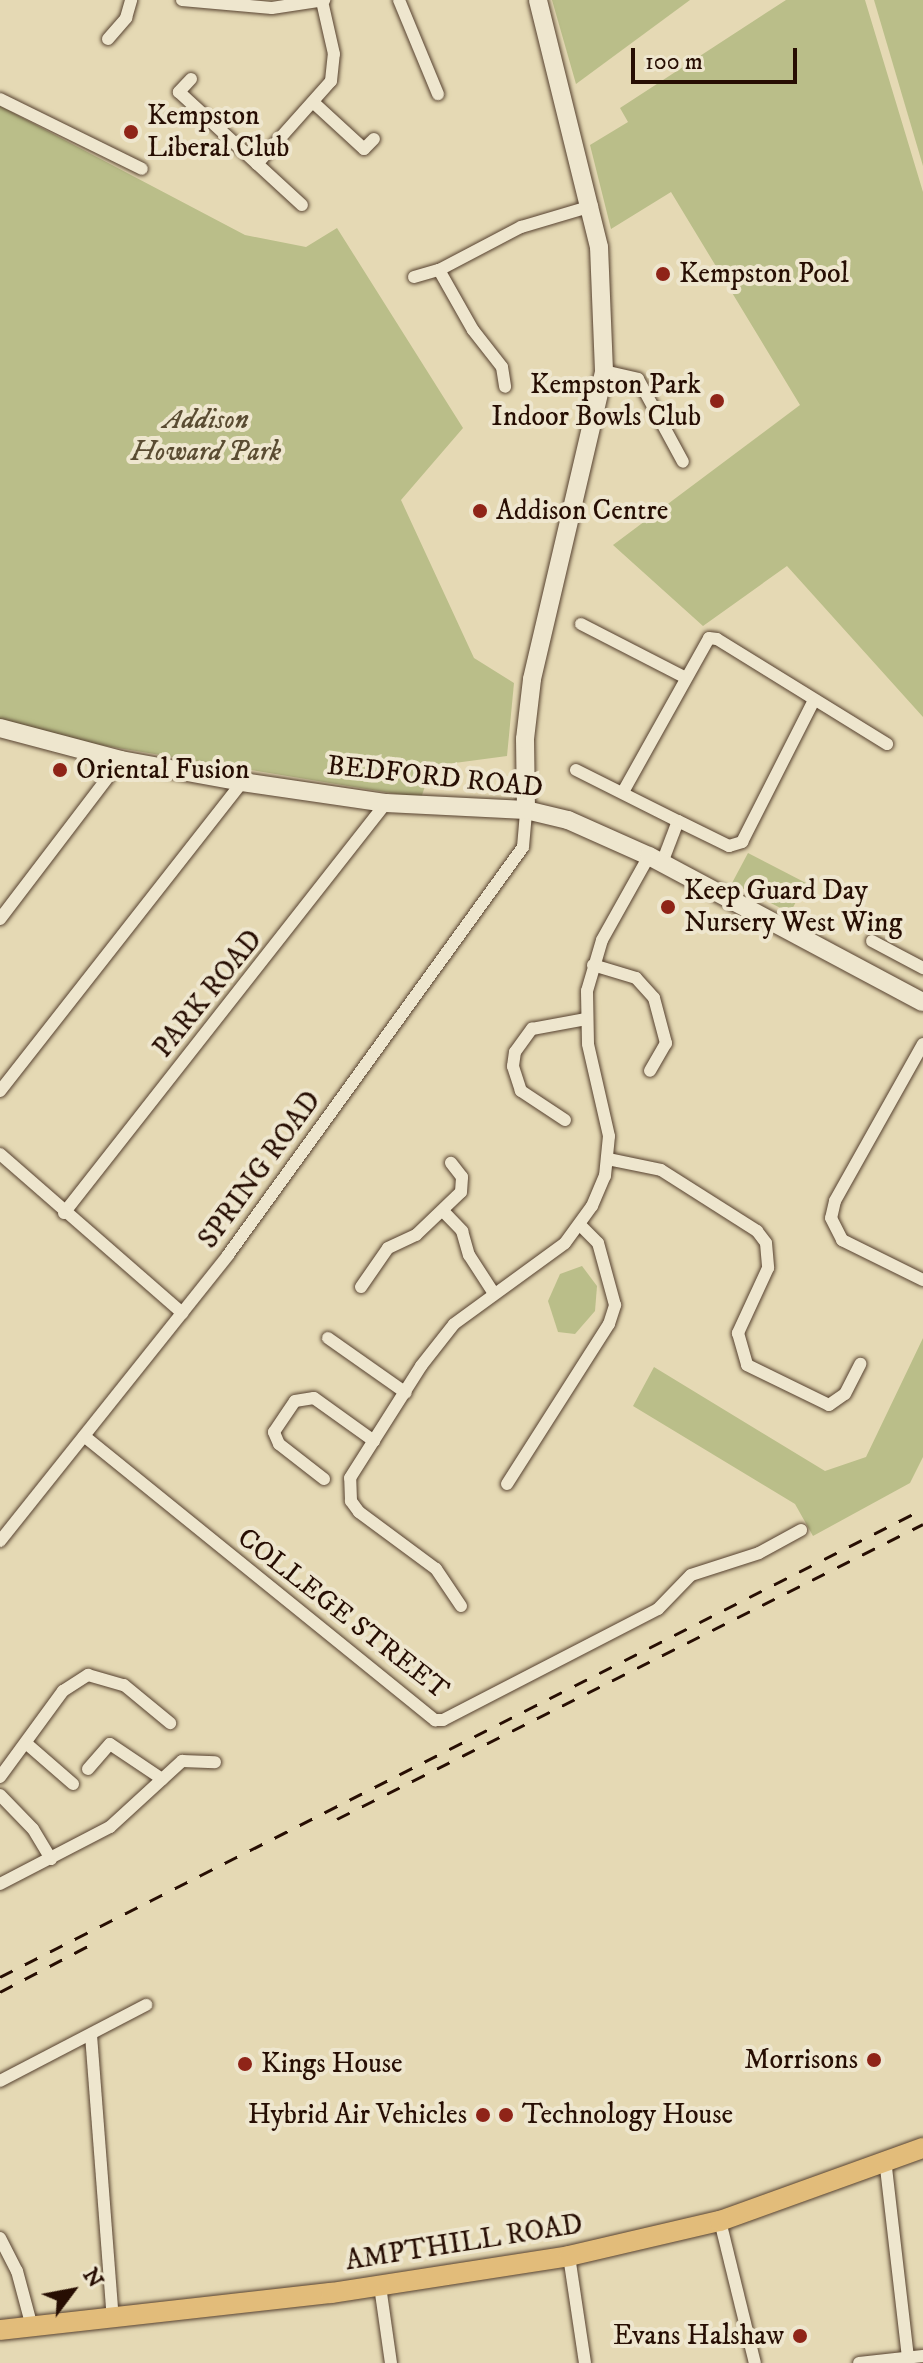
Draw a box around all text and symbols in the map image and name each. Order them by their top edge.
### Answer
scale bar [635,32,801,82]
text: 100 m [645,47,703,77]
place label: Kempston Liberal Club [147,99,289,165]
marker: Kempston Liberal Club [122,123,140,141]
place label: Kempston Pool [679,257,849,291]
marker: Kempston Pool [654,265,672,283]
place label: Kempston Park Indoor Bowls Club [491,368,701,434]
marker: Kempston Park Indoor Bowls Club [708,392,726,410]
park label: Addison Howard Park [131,403,281,469]
place label: Addison Centre [496,494,668,528]
marker: Addison Centre [471,502,489,520]
street label: BEDFORD ROAD [325,749,545,805]
place label: Oriental Fusion [76,753,250,787]
marker: Oriental Fusion [51,761,69,779]
place label: Keep Guard Day Nursery West Wing [684,874,902,940]
marker: Keep Guard Day Nursery West Wing [659,898,677,916]
street label: PARK ROAD [146,923,270,1065]
street label: SPRING ROAD [192,1085,328,1255]
street label: COLLEGE STREET [231,1521,455,1707]
place label: Morrisons [744,2043,858,2077]
place label: Kings House [261,2047,403,2081]
marker: Morrisons [865,2051,883,2069]
marker: Kings House [236,2055,254,2073]
place label: Hybrid Air Vehicles [248,2098,467,2132]
place label: Technology House [522,2098,733,2132]
marker: Hybrid Air Vehicles [474,2106,492,2124]
marker: Technology House [497,2106,515,2124]
street label: AMPTHILL ROAD [343,2208,585,2278]
north arrow [32,2251,112,2331]
text: N [77,2263,109,2293]
place label: Evans Halshaw [613,2319,784,2353]
marker: Evans Halshaw [791,2327,809,2345]

